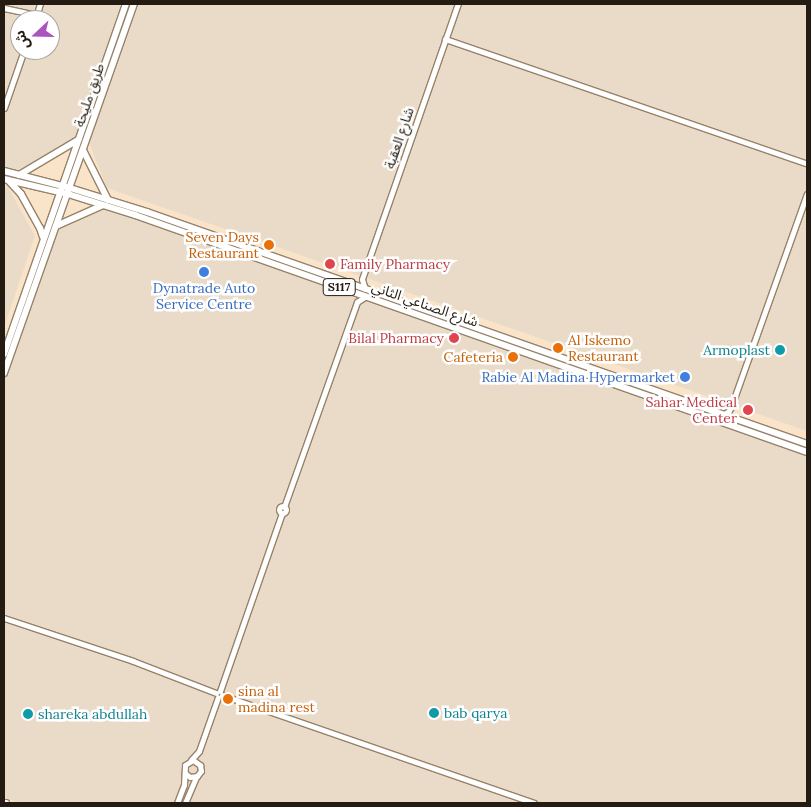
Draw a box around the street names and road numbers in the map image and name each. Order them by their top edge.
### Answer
street label: طريق مليحة [70,61,108,129]
street label: شارع العقبة [381,105,417,171]
road number: S117 [322,278,356,296]
street label: شارع الصناعي الثاني [370,278,480,330]

